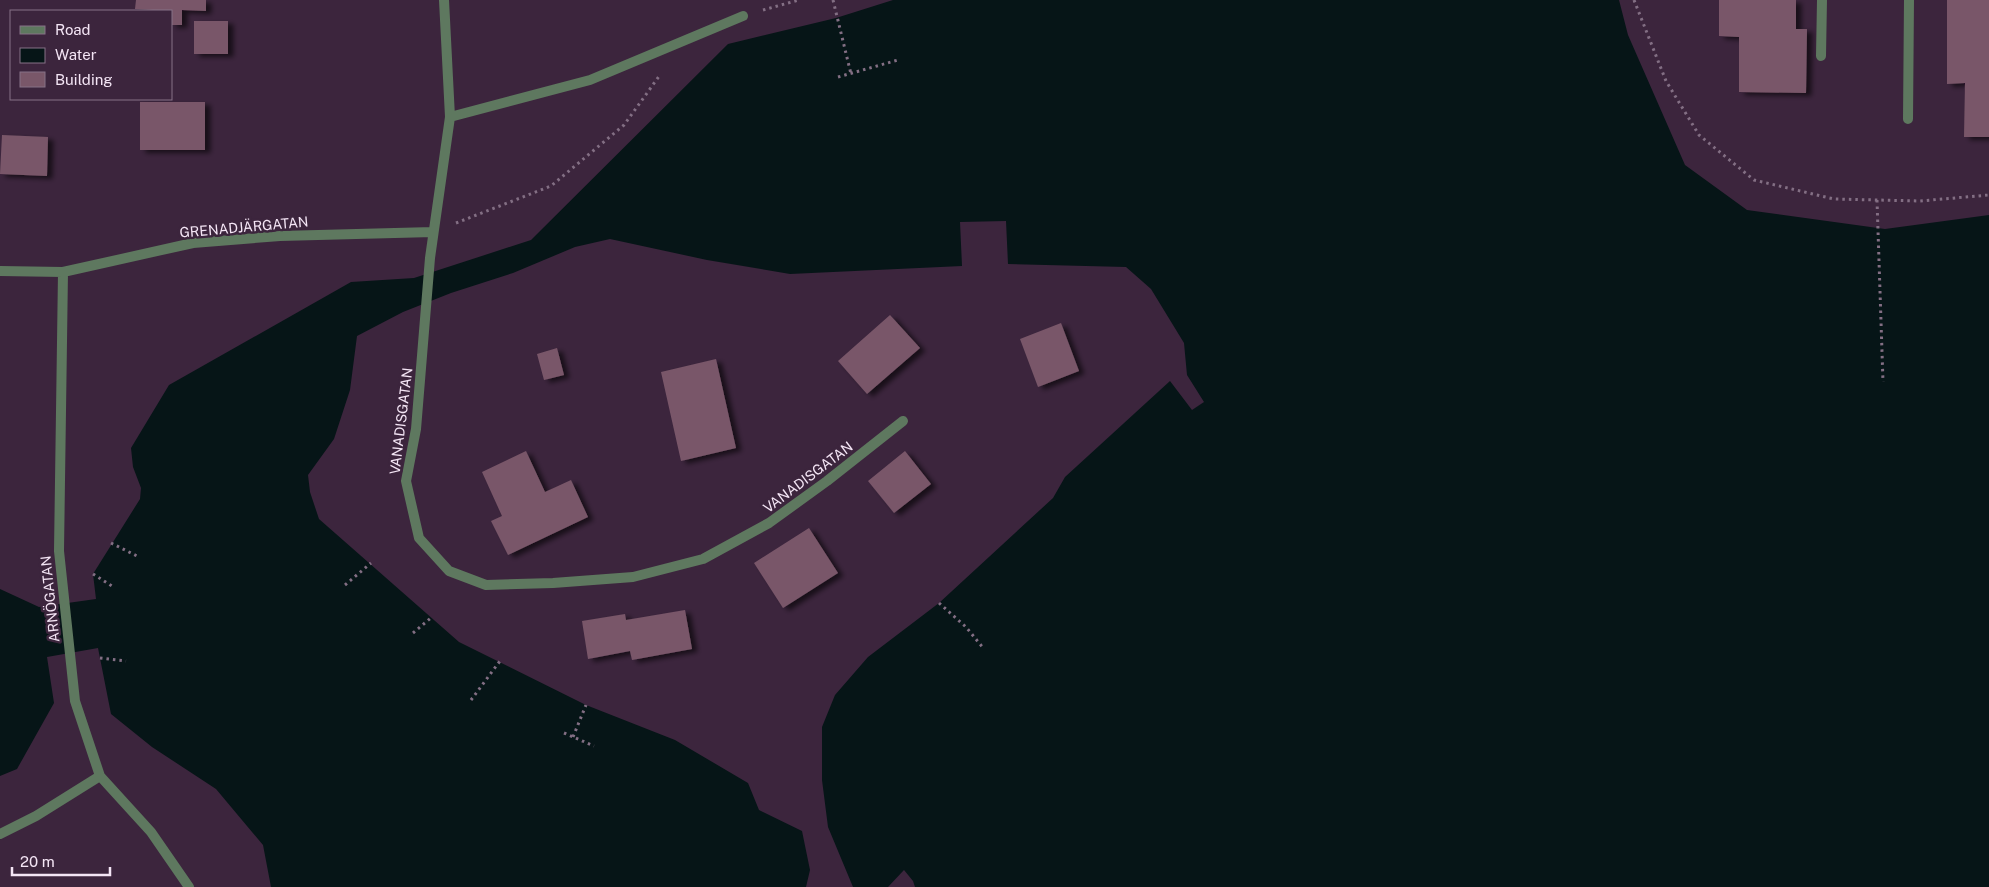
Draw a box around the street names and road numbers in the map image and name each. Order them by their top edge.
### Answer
street label: GRENADJÄRGATAN [179,211,309,241]
street label: VANADISGATAN [386,367,416,475]
street label: VANADISGATAN [760,438,856,516]
street label: ARNÖGATAN [36,555,62,643]

